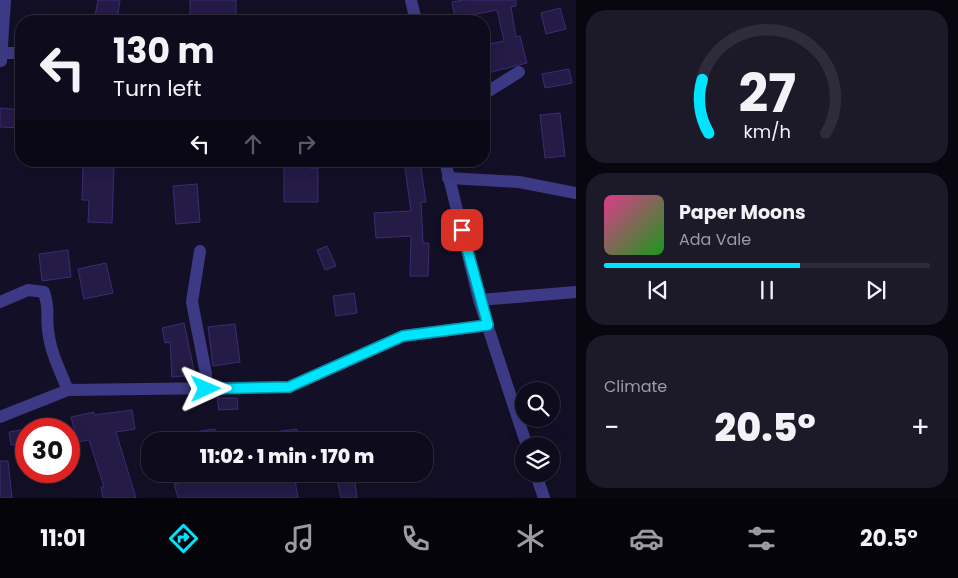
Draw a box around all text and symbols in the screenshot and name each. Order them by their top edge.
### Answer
text: 130 m [113,26,215,75]
icon: left [30,35,95,100]
text: 27 [738,57,796,130]
text: Turn left [113,73,201,104]
text: km/h [743,119,791,144]
icon: left [186,130,214,158]
icon: ahead [239,130,267,158]
icon: right [292,130,320,158]
text: Paper Moons [679,199,806,226]
pin [441,209,483,251]
icon: arrive [448,216,476,244]
text: Ada Vale [679,228,751,251]
icon: previous [644,276,672,304]
icon: pause [753,276,781,304]
icon: next [862,276,890,304]
position arrow [179,362,231,414]
text: Climate [604,375,667,398]
map controls [515,382,560,482]
button: search [515,382,560,427]
text: 20.5° [715,401,816,454]
text: − [604,408,619,447]
text: + [911,408,930,447]
speed limit sign: 30 [15,418,80,483]
button: layers [515,437,560,482]
text: 11:02 · 1 min · 170 m [200,443,374,470]
icon: directions [166,521,201,556]
icon: music [282,521,317,556]
icon: phone [398,521,433,556]
icon: climate [513,521,548,556]
icon: car [629,521,664,556]
icon: filters [744,521,779,556]
text: 11:01 [40,523,86,554]
text: 20.5° [860,523,918,554]

